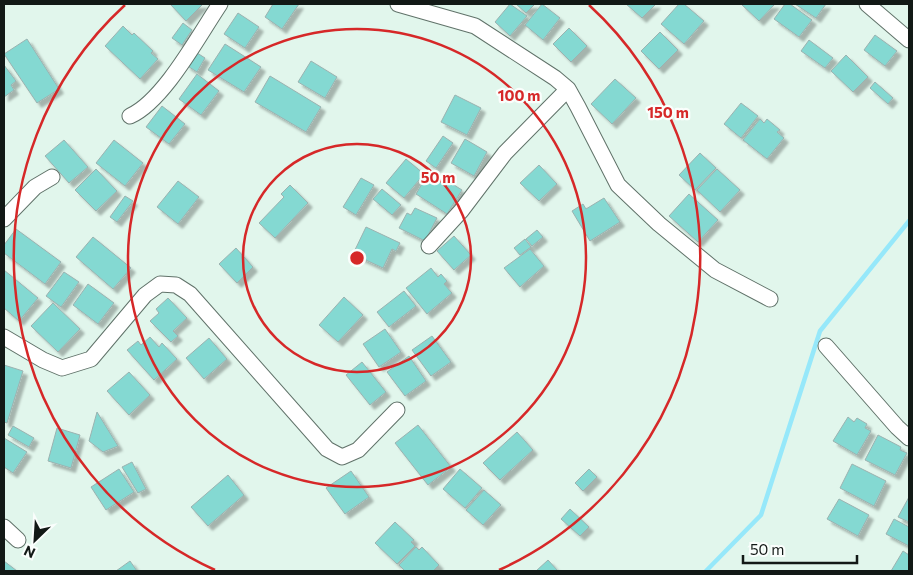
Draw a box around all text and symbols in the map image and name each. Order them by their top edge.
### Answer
text: 100 m [498,86,540,104]
text: 150 m [647,103,689,121]
text: 50 m [421,168,455,186]
centre of rings [348,249,366,267]
north arrow [10,515,60,565]
scale bar [743,532,857,564]
text: 50 m [750,540,784,558]
text: N [21,542,38,562]

